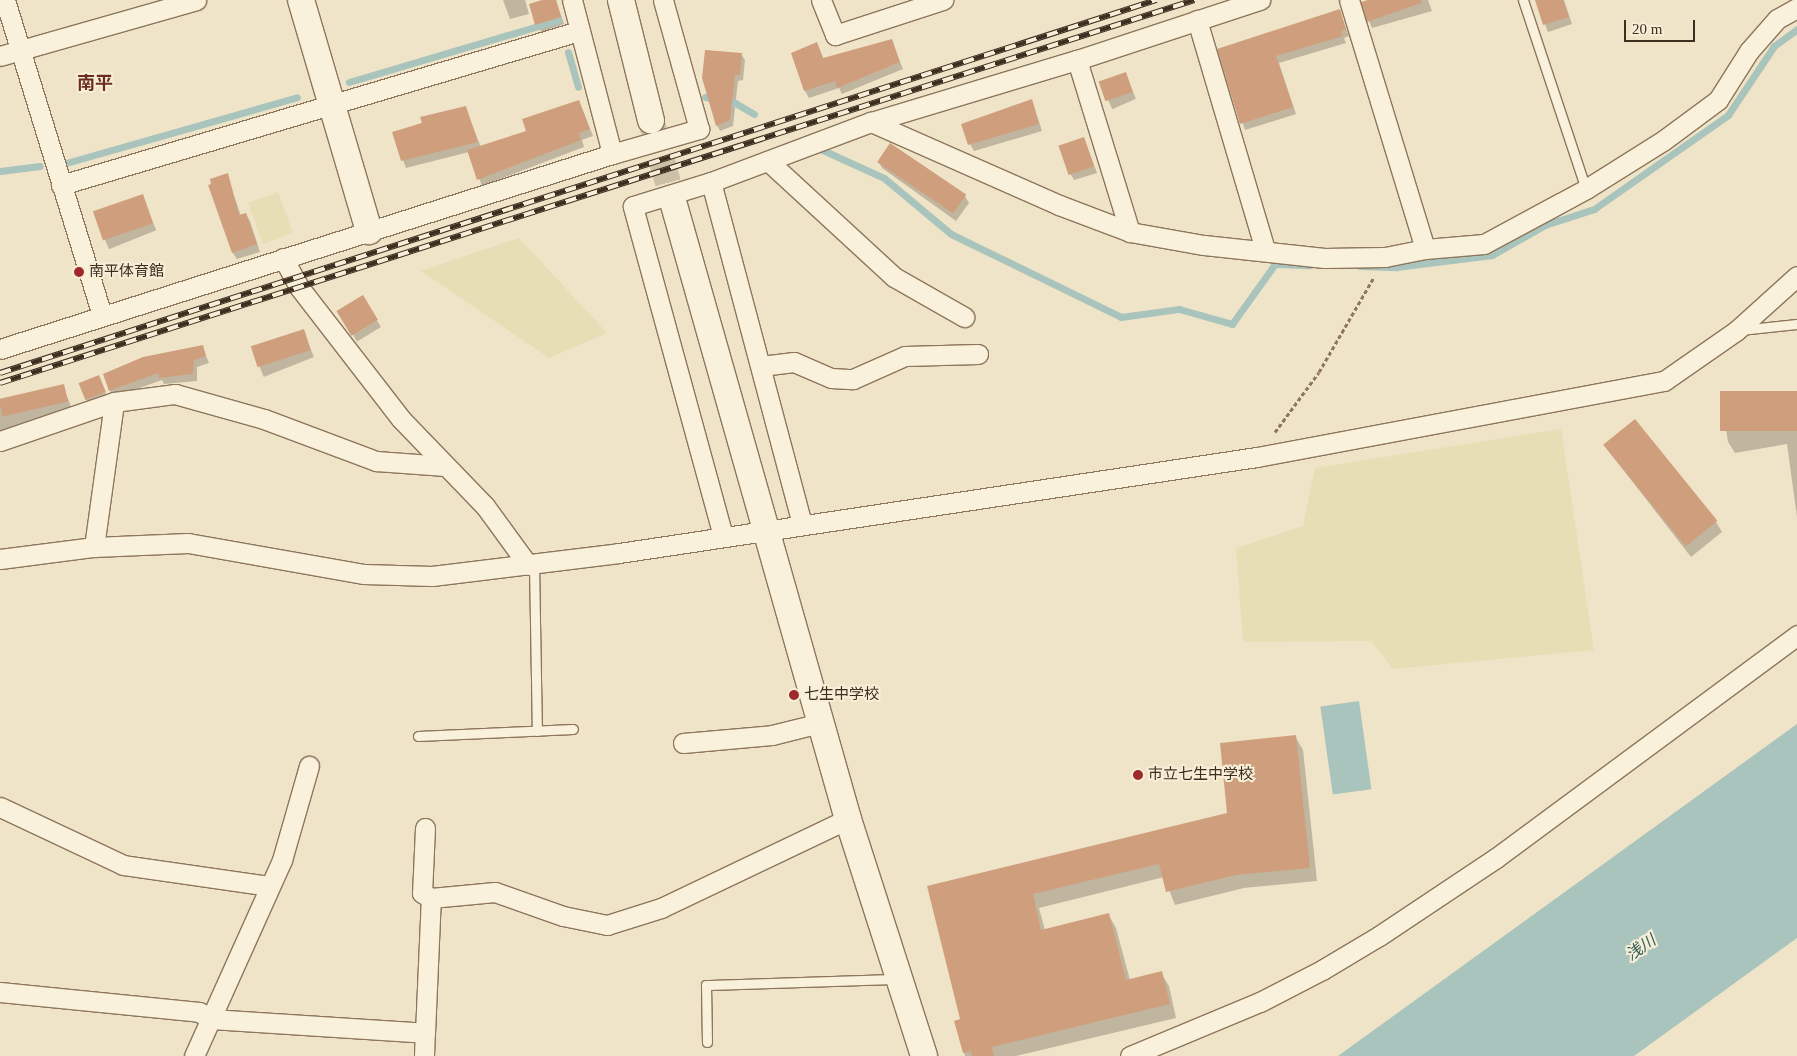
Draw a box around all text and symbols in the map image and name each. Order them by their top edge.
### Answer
scale bar [1627,10,1698,42]
text: 20 m [1632,21,1662,37]
district label: 南平 [77,72,113,94]
place label: 南平体育館 [89,263,164,281]
marker: 南平体育館 [73,266,85,278]
place label: 七生中学校 [804,686,879,704]
marker: 七生中学校 [788,689,800,701]
place label: 市立七生中学校 [1148,766,1253,784]
marker: 市立七生中学校 [1132,769,1144,781]
water label: 浅川 [1622,931,1660,965]

